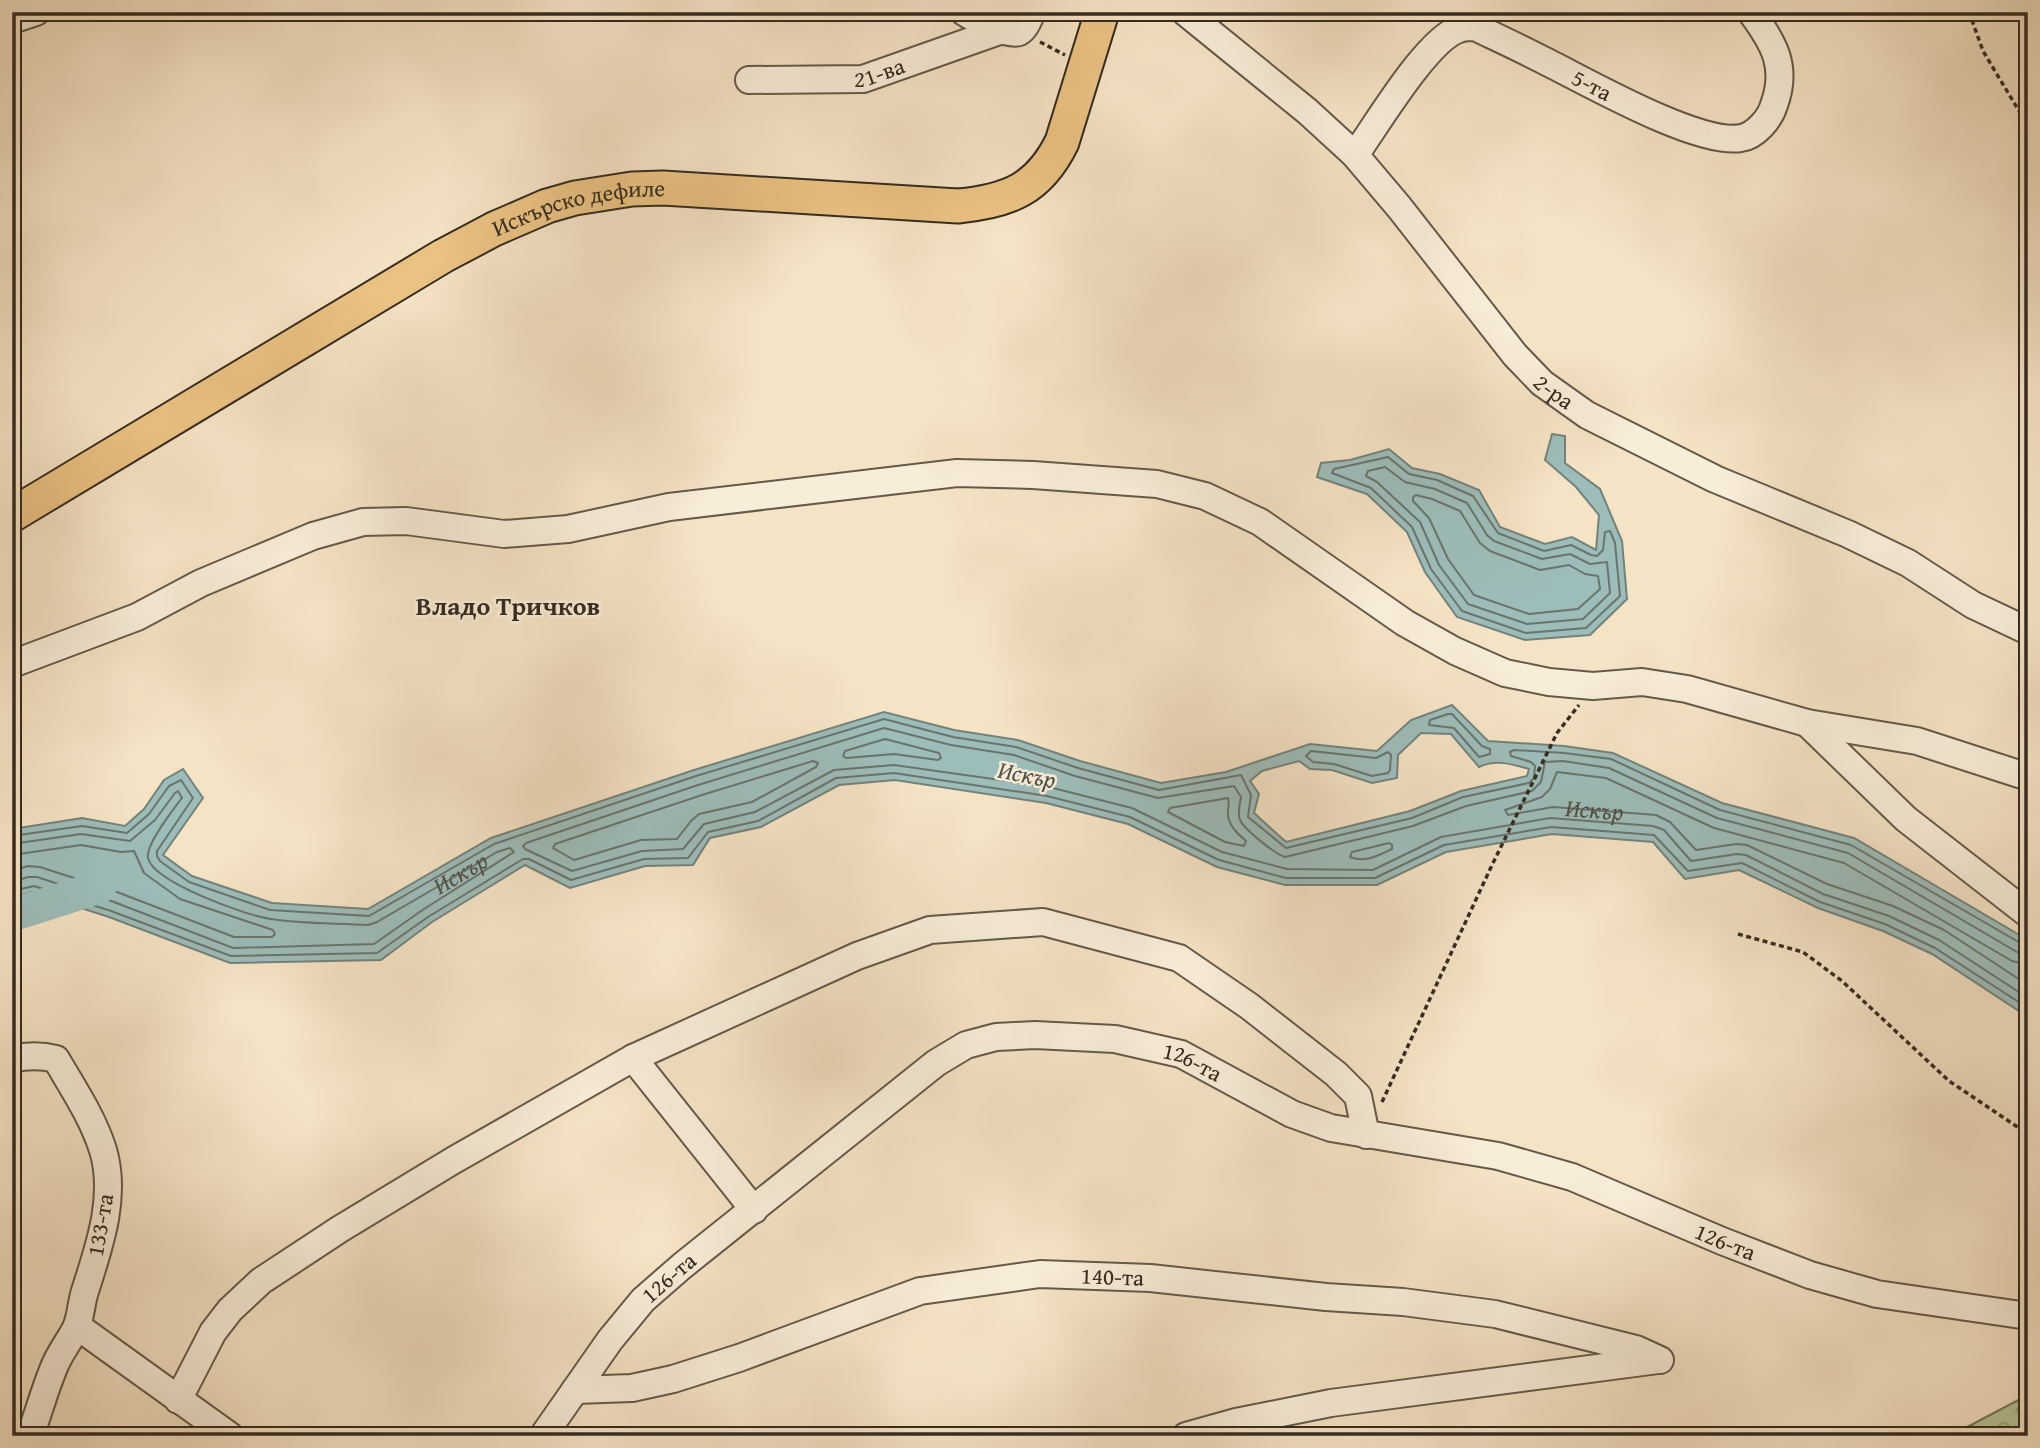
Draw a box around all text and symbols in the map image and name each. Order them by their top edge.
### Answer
street label: 21-ва [854,49,909,95]
street label: 5-та [1566,61,1618,109]
street label: Искърско дефиле [486,171,666,244]
street label: 2-ра [1526,367,1581,417]
district label: Владо Тричков [416,586,600,625]
water label: Искър [995,752,1059,797]
water label: Искър [1564,790,1625,829]
water label: Искър [426,843,494,903]
street label: 126-та [1160,1033,1229,1089]
street label: 133-та [78,1191,121,1259]
street label: 126-та [1690,1214,1761,1269]
street label: 126-та [634,1244,703,1310]
street label: 140-та [1080,1258,1145,1294]

